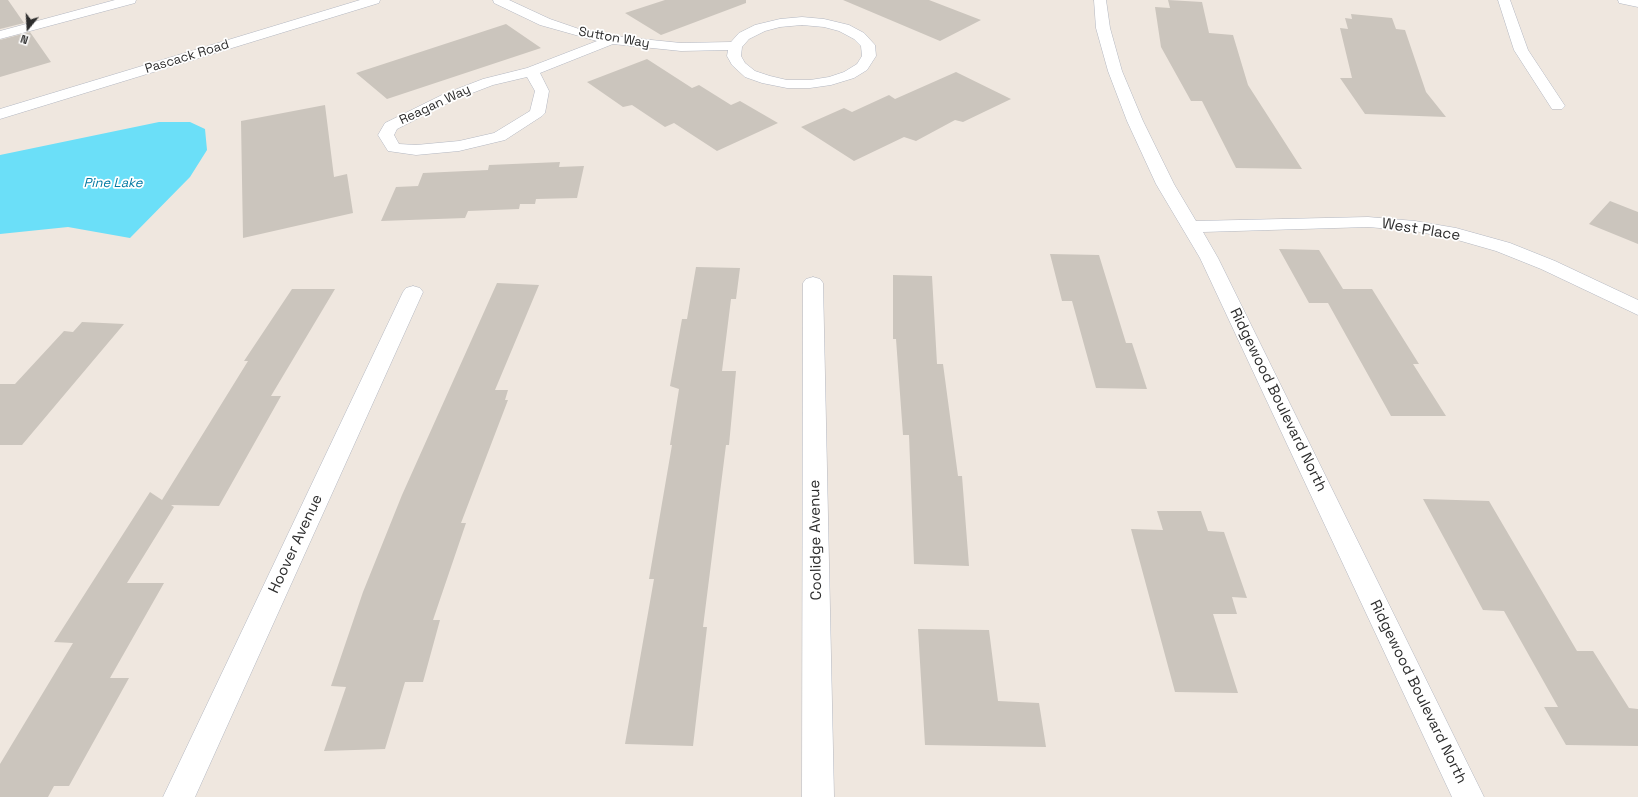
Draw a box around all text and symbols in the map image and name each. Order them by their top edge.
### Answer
north arrow [8,8,48,48]
street label: Sutton Way [577,24,651,52]
text: N [19,32,30,47]
street label: Pascack Road [143,37,231,77]
street label: Reagan Way [397,82,473,128]
water label: Pine Lake [84,175,142,191]
street label: West Place [1380,215,1462,245]
street label: Ridgewood Boulevard North [1226,305,1330,495]
street label: Coolidge Avenue [806,480,826,600]
street label: Hoover Avenue [265,492,327,596]
street label: Ridgewood Boulevard North [1366,597,1470,787]

